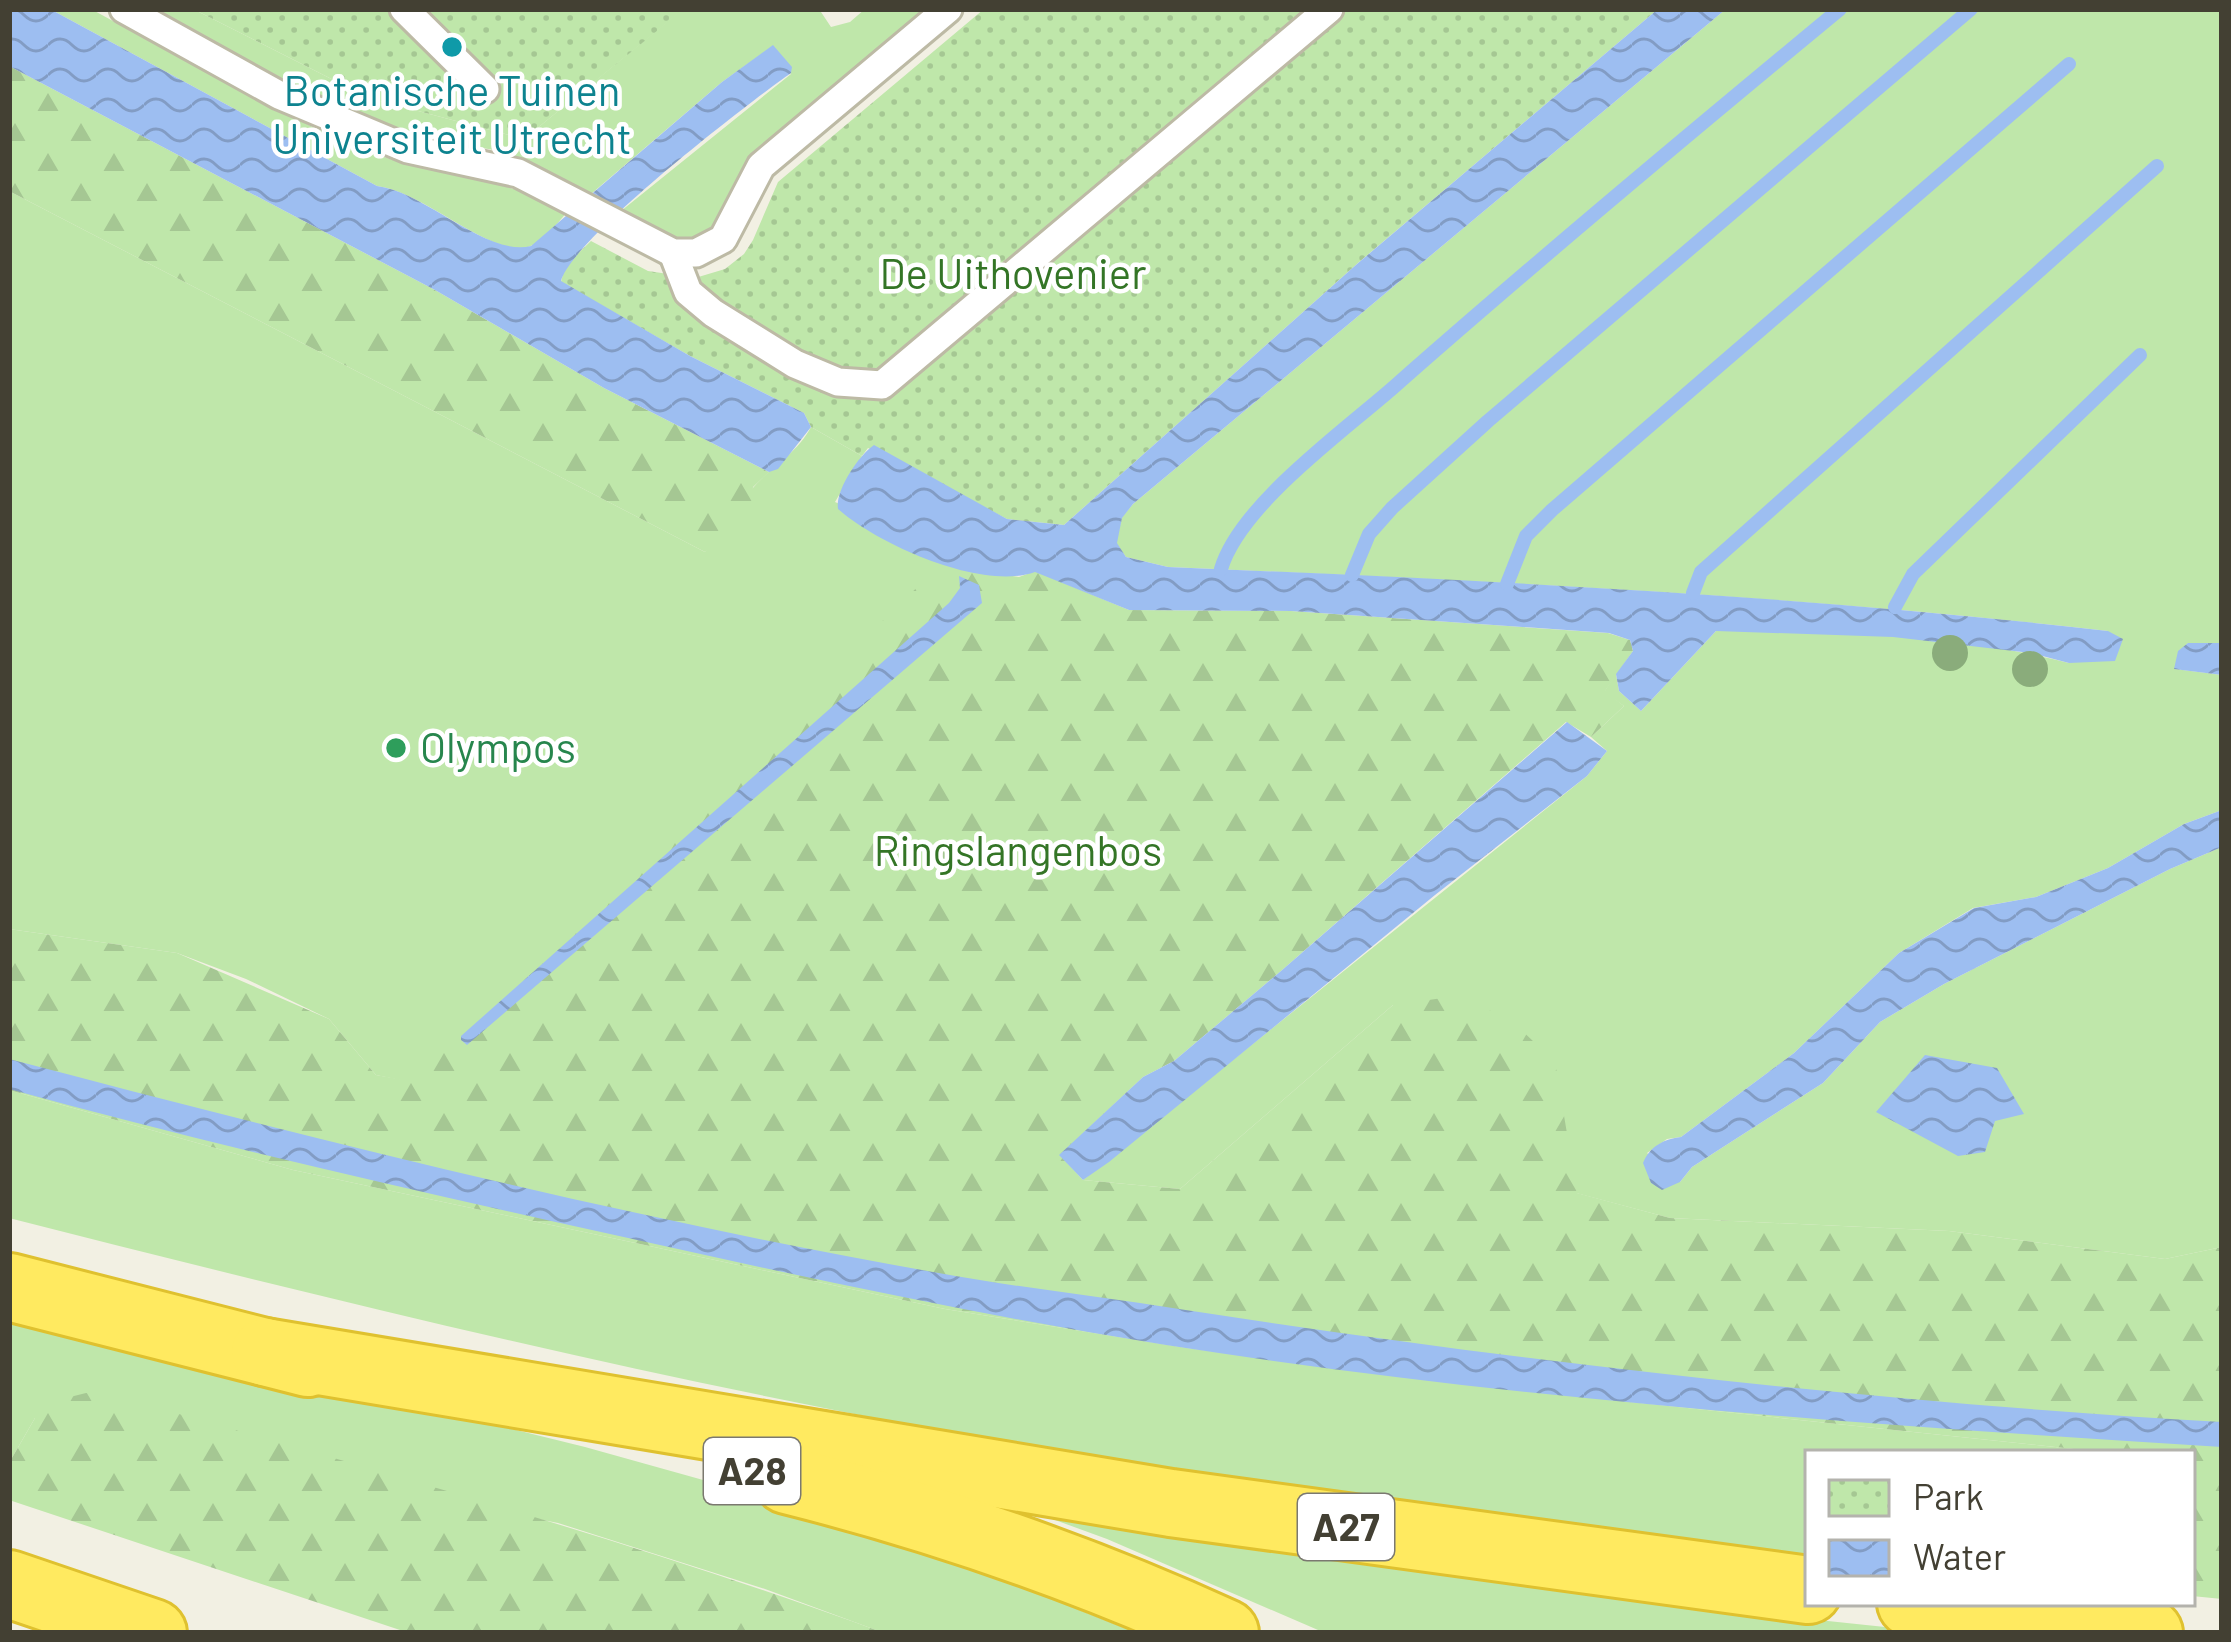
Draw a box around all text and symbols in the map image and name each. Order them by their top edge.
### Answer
marker: Botanische Tuinen Universiteit Utrecht [439,34,465,60]
place label: Botanische Tuinen Universiteit Utrecht [272,64,632,162]
park label: De Uithovenier [880,247,1147,297]
place label: Olympos [420,721,576,772]
marker: Olympos [383,735,409,761]
park label: Ringslangenbos [874,824,1162,875]
road number: A28 [704,1438,800,1504]
legend [1805,1450,2195,1606]
text: Park [1913,1474,1984,1517]
road number: A27 [1298,1494,1394,1560]
text: Water [1913,1534,2006,1577]

